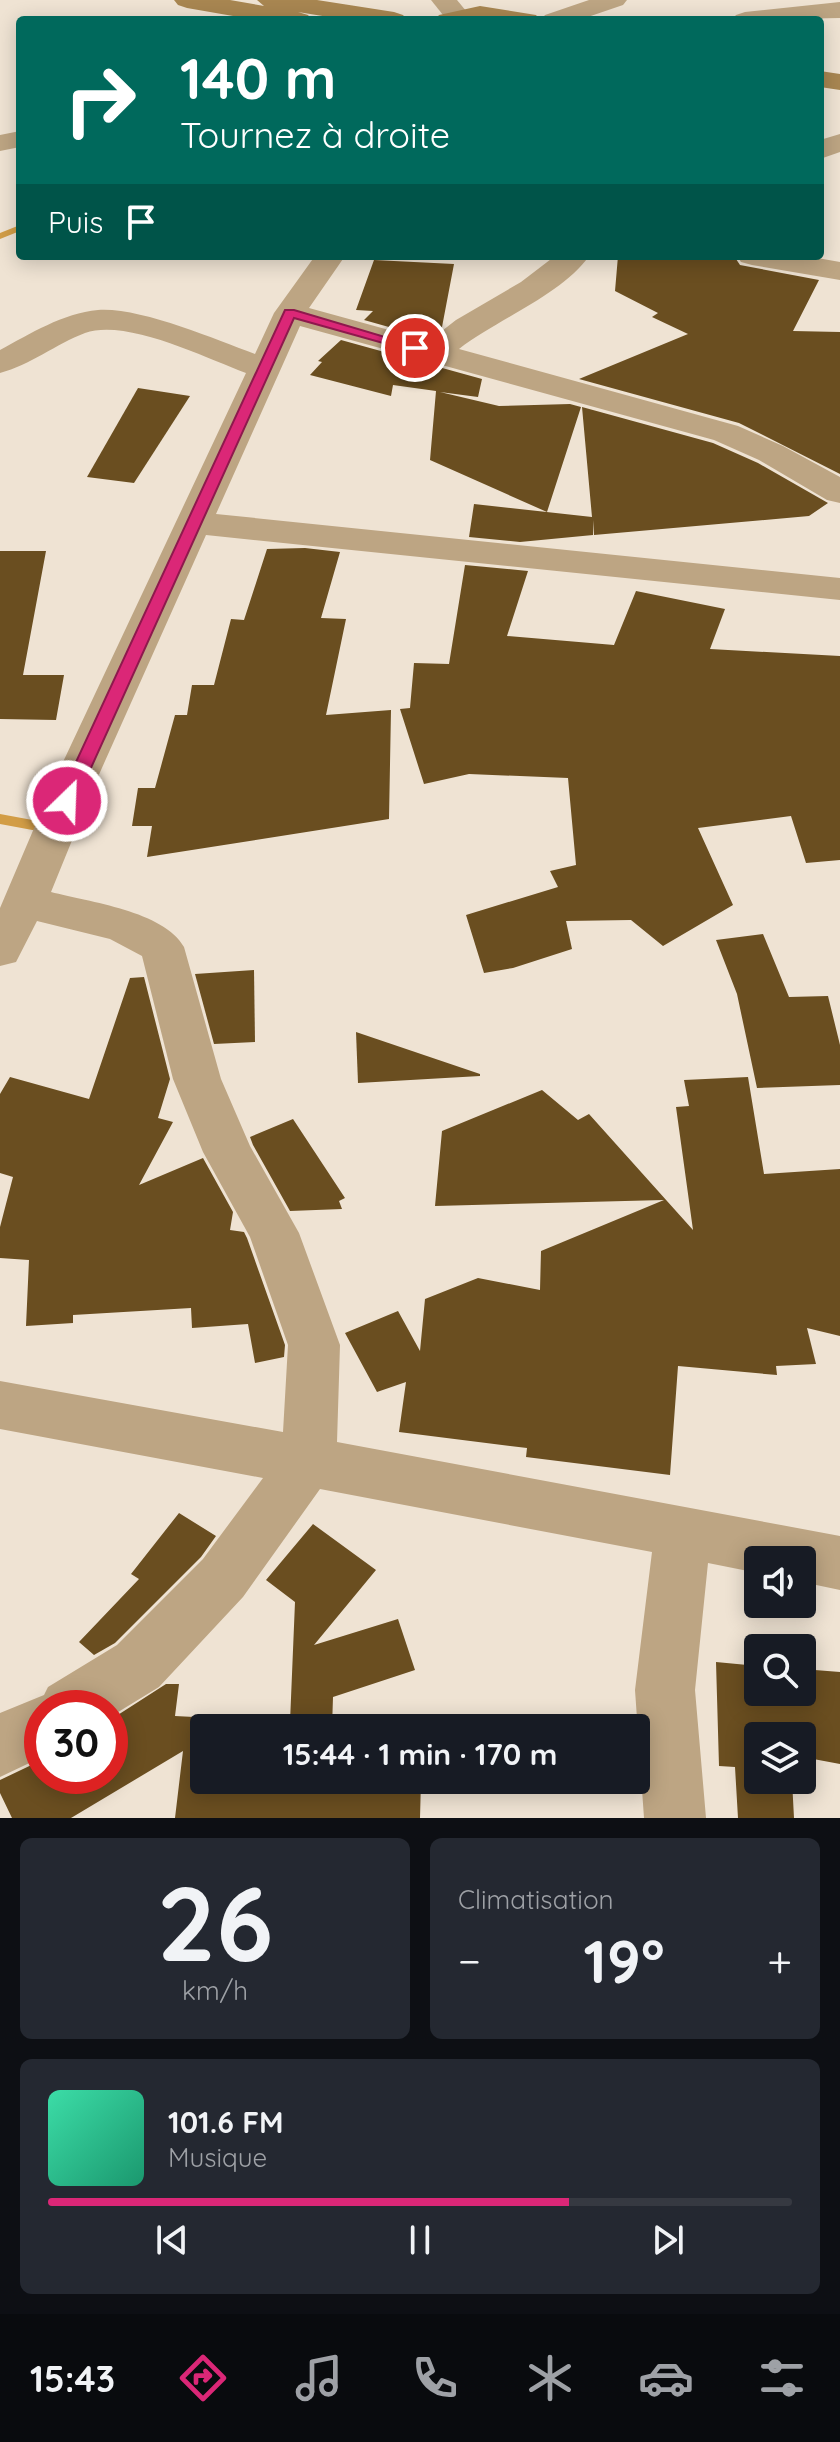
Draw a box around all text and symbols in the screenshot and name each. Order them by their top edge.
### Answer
text: 140 m [180,43,336,113]
icon: right [48,48,152,152]
text: Tournez à droite [180,112,450,157]
icon: arrive [119,200,163,244]
text: Puis [48,203,103,241]
pin [381,314,449,382]
icon: arrive [393,326,437,370]
position arrow [25,759,109,843]
map controls [744,1546,816,1794]
button: sound [744,1546,816,1618]
button: search [744,1634,816,1706]
speed limit sign: 30 [24,1690,128,1794]
button: layers [744,1722,816,1794]
text: 15:44 · 1 min · 170 m [283,1735,557,1773]
text: 26 [157,1857,273,1987]
text: Climatisation [458,1883,614,1916]
text: 19° [584,1923,665,1998]
text: − [458,1933,481,1988]
text: + [767,1933,792,1988]
text: km/h [182,1974,248,2007]
text: 101.6 FM [168,2103,284,2141]
text: Musique [168,2141,267,2174]
icon: previous [150,2218,194,2262]
icon: pause [398,2218,442,2262]
icon: next [646,2218,690,2262]
icon: directions [175,2350,231,2406]
icon: music [291,2350,347,2406]
icon: phone [407,2350,463,2406]
icon: climate [522,2350,578,2406]
icon: car [638,2350,694,2406]
icon: filters [754,2350,810,2406]
text: 15:43 [30,2356,115,2401]

